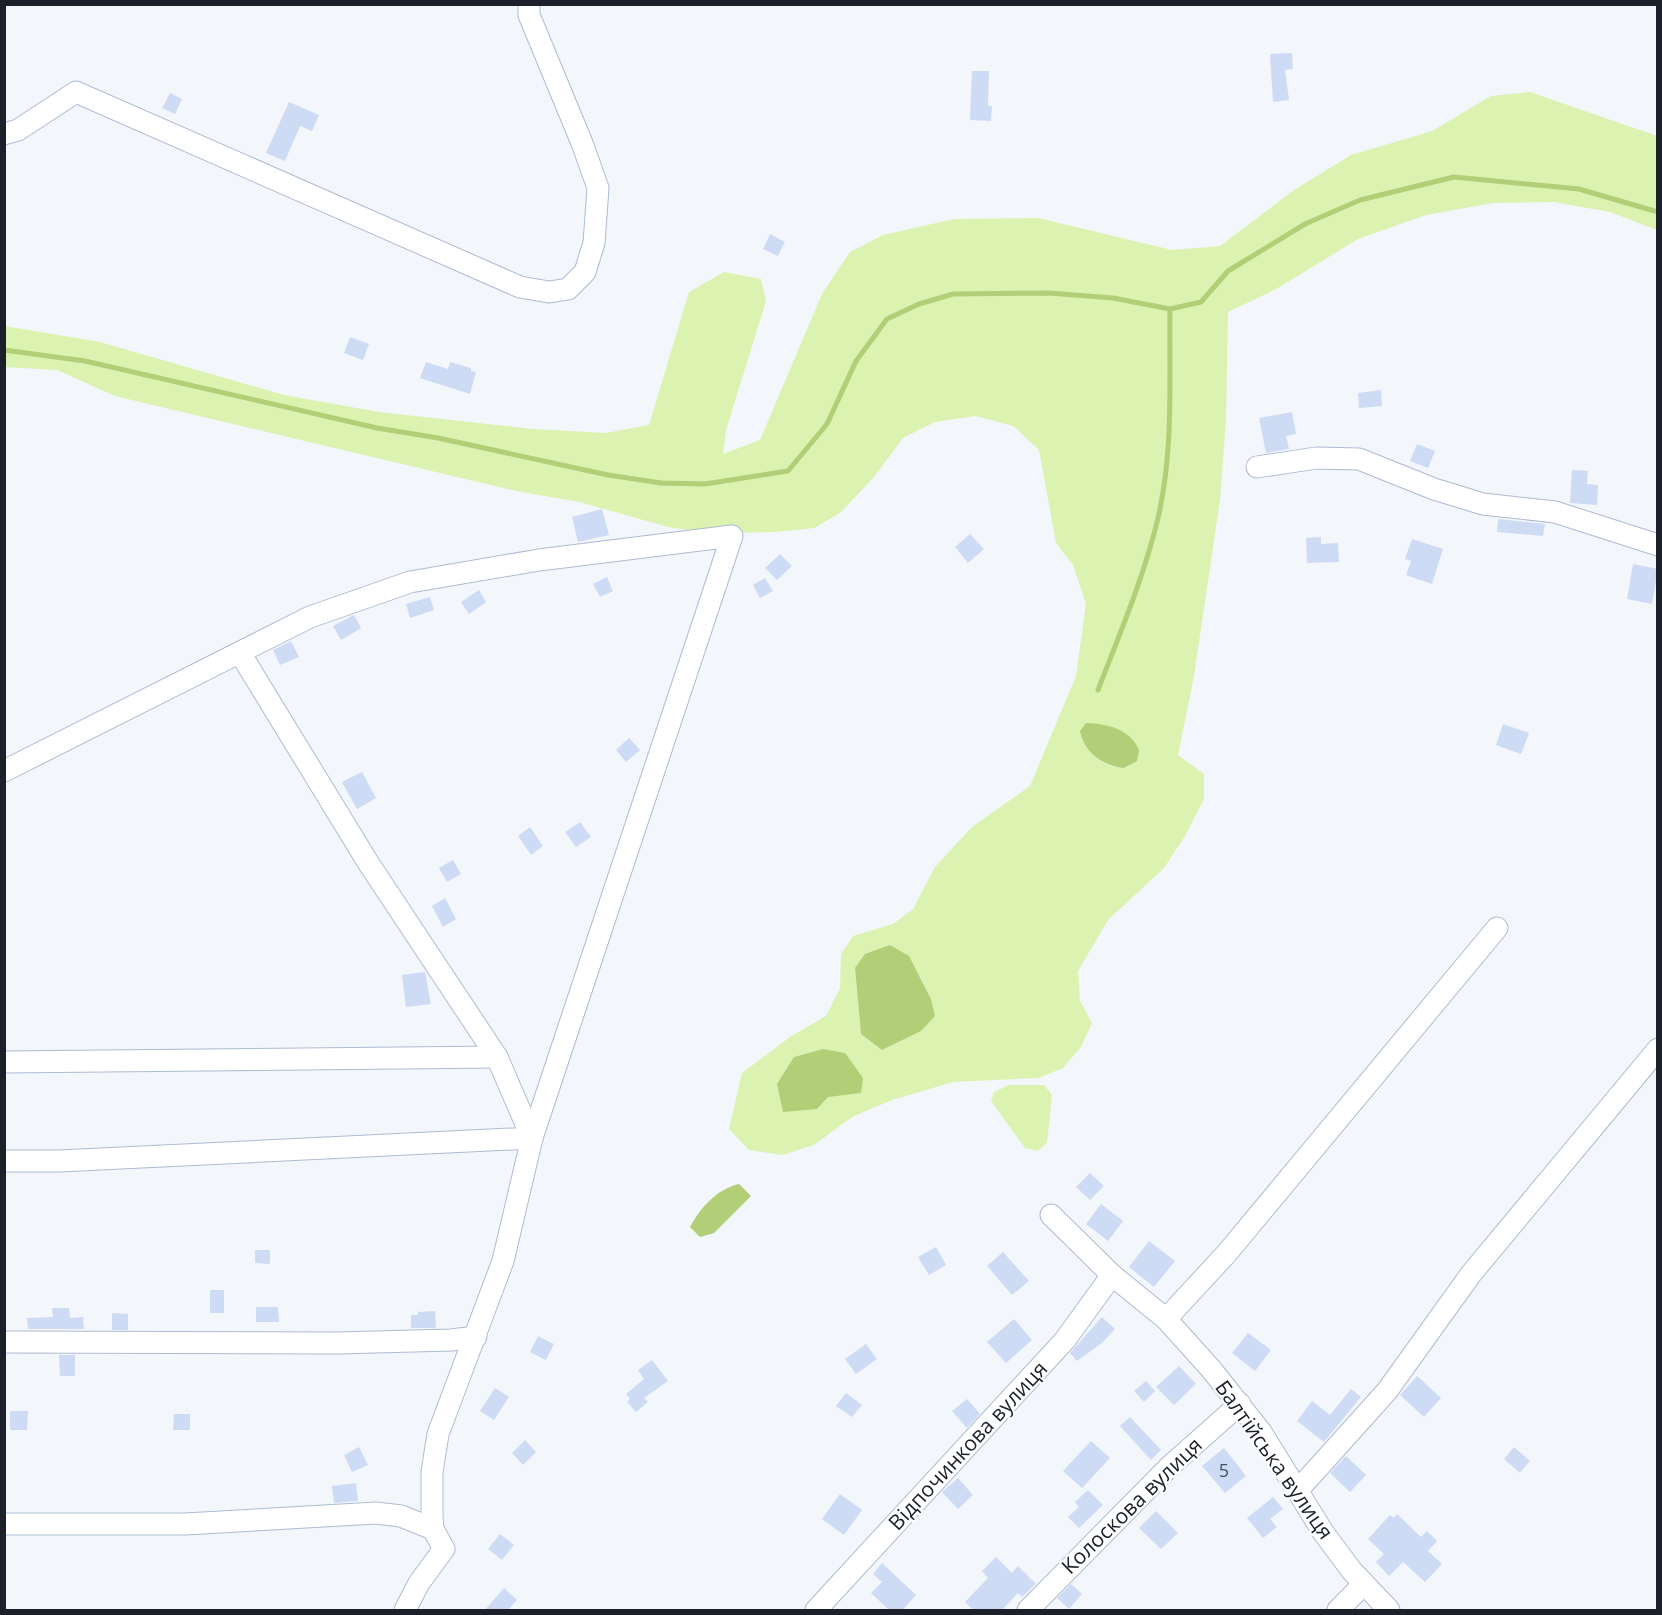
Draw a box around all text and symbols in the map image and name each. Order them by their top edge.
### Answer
street label: Відпочинкова вулиця [882,1355,1053,1536]
street label: Балтійська вулиця [1209,1374,1340,1545]
street label: Колоскова вулиця [1055,1431,1208,1580]
house number: 5 [1219,1458,1229,1482]

